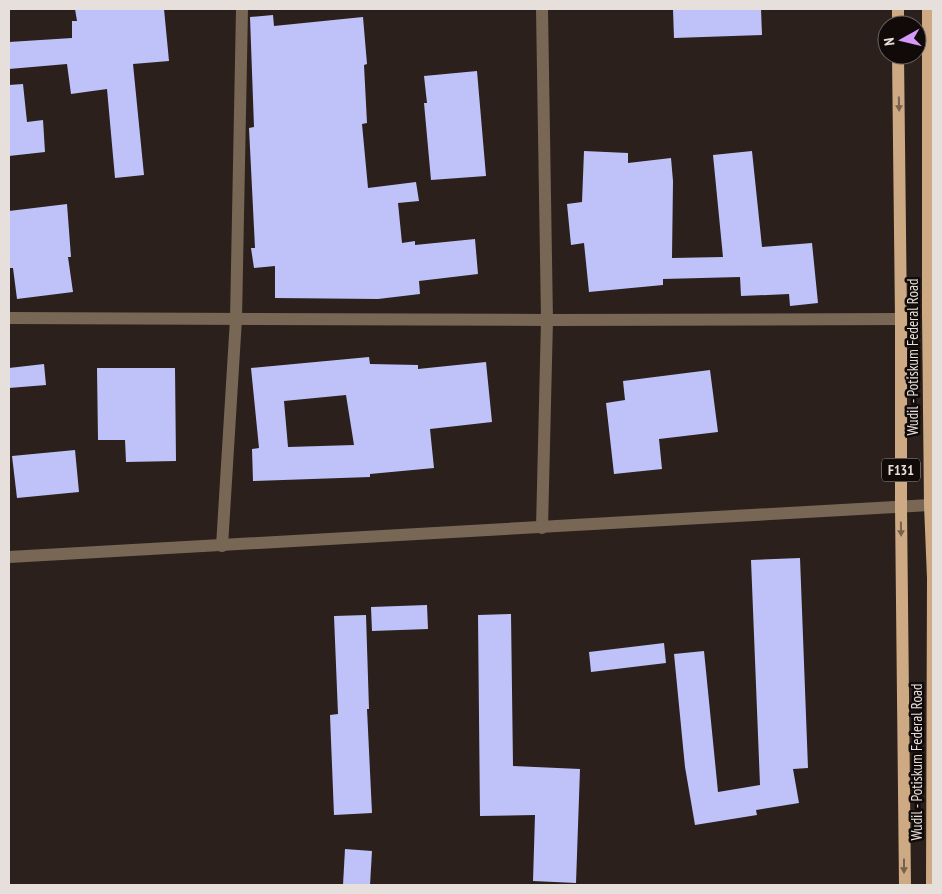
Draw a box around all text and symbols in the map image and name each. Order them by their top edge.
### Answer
north arrow [877,15,927,65]
text: N [880,37,899,47]
one-way arrow [895,96,903,112]
street label: Wudil - Potiskum Federal Road [903,279,922,435]
road number: F131 [882,458,920,482]
one-way arrow [897,521,905,537]
street label: Wudil - Potiskum Federal Road [907,684,926,840]
one-way arrow [900,858,908,874]

